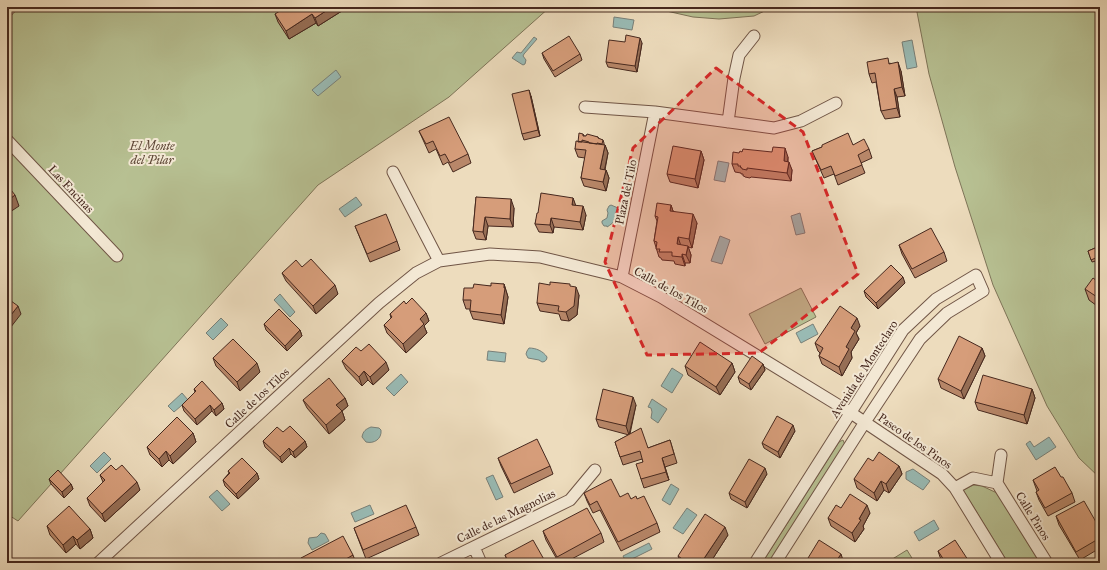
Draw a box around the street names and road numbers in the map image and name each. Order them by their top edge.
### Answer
street label: Plaza del Tilo [612,158,640,226]
street label: Las Encinas [45,162,97,216]
street label: Calle de los Tilos [632,264,710,316]
street label: Avenida de Monteclaro [827,318,901,421]
street label: Calle de los Tilos [222,365,292,431]
street label: Paseo de los Pinos [875,410,955,472]
street label: Calle de las Magnolias [455,486,558,547]
street label: Calle Pinos [1013,489,1053,543]

